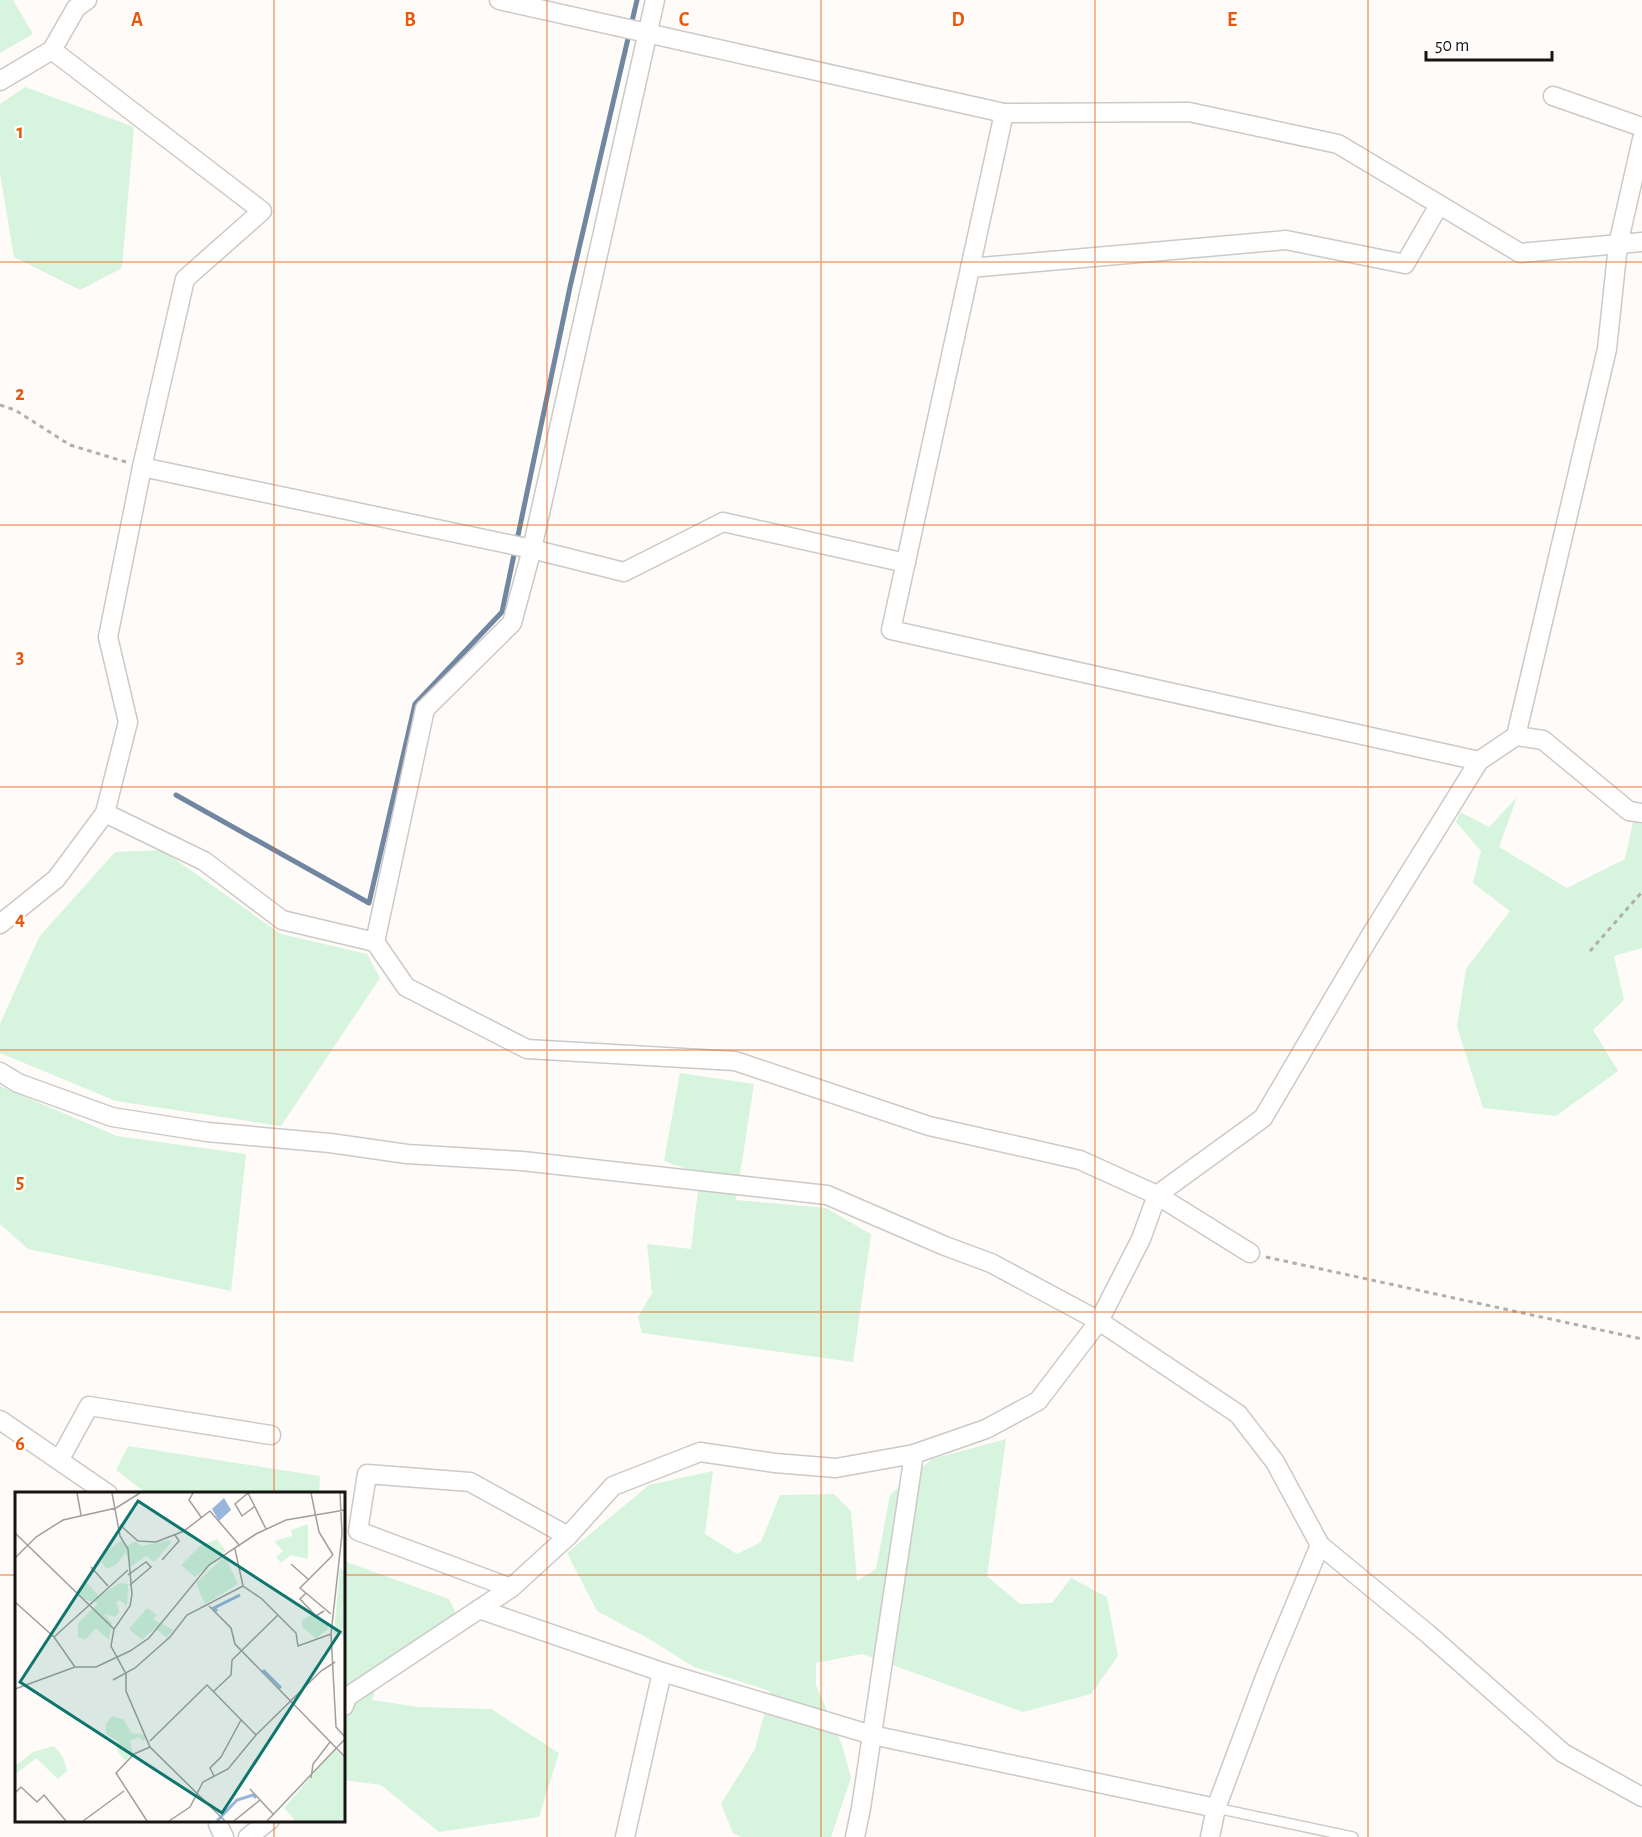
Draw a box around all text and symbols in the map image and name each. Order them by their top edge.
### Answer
text: A [131,10,143,30]
text: B [404,10,416,30]
text: C [679,10,690,30]
text: D [951,10,965,30]
text: E [1227,10,1237,30]
scale bar [1426,24,1552,62]
text: 50 m [1435,37,1469,55]
text: 1 [16,122,24,142]
text: 2 [15,384,25,404]
text: 3 [16,647,24,667]
text: 4 [15,909,25,929]
text: 5 [16,1172,24,1192]
text: 6 [15,1434,25,1454]
inset map [15,1492,345,1822]

